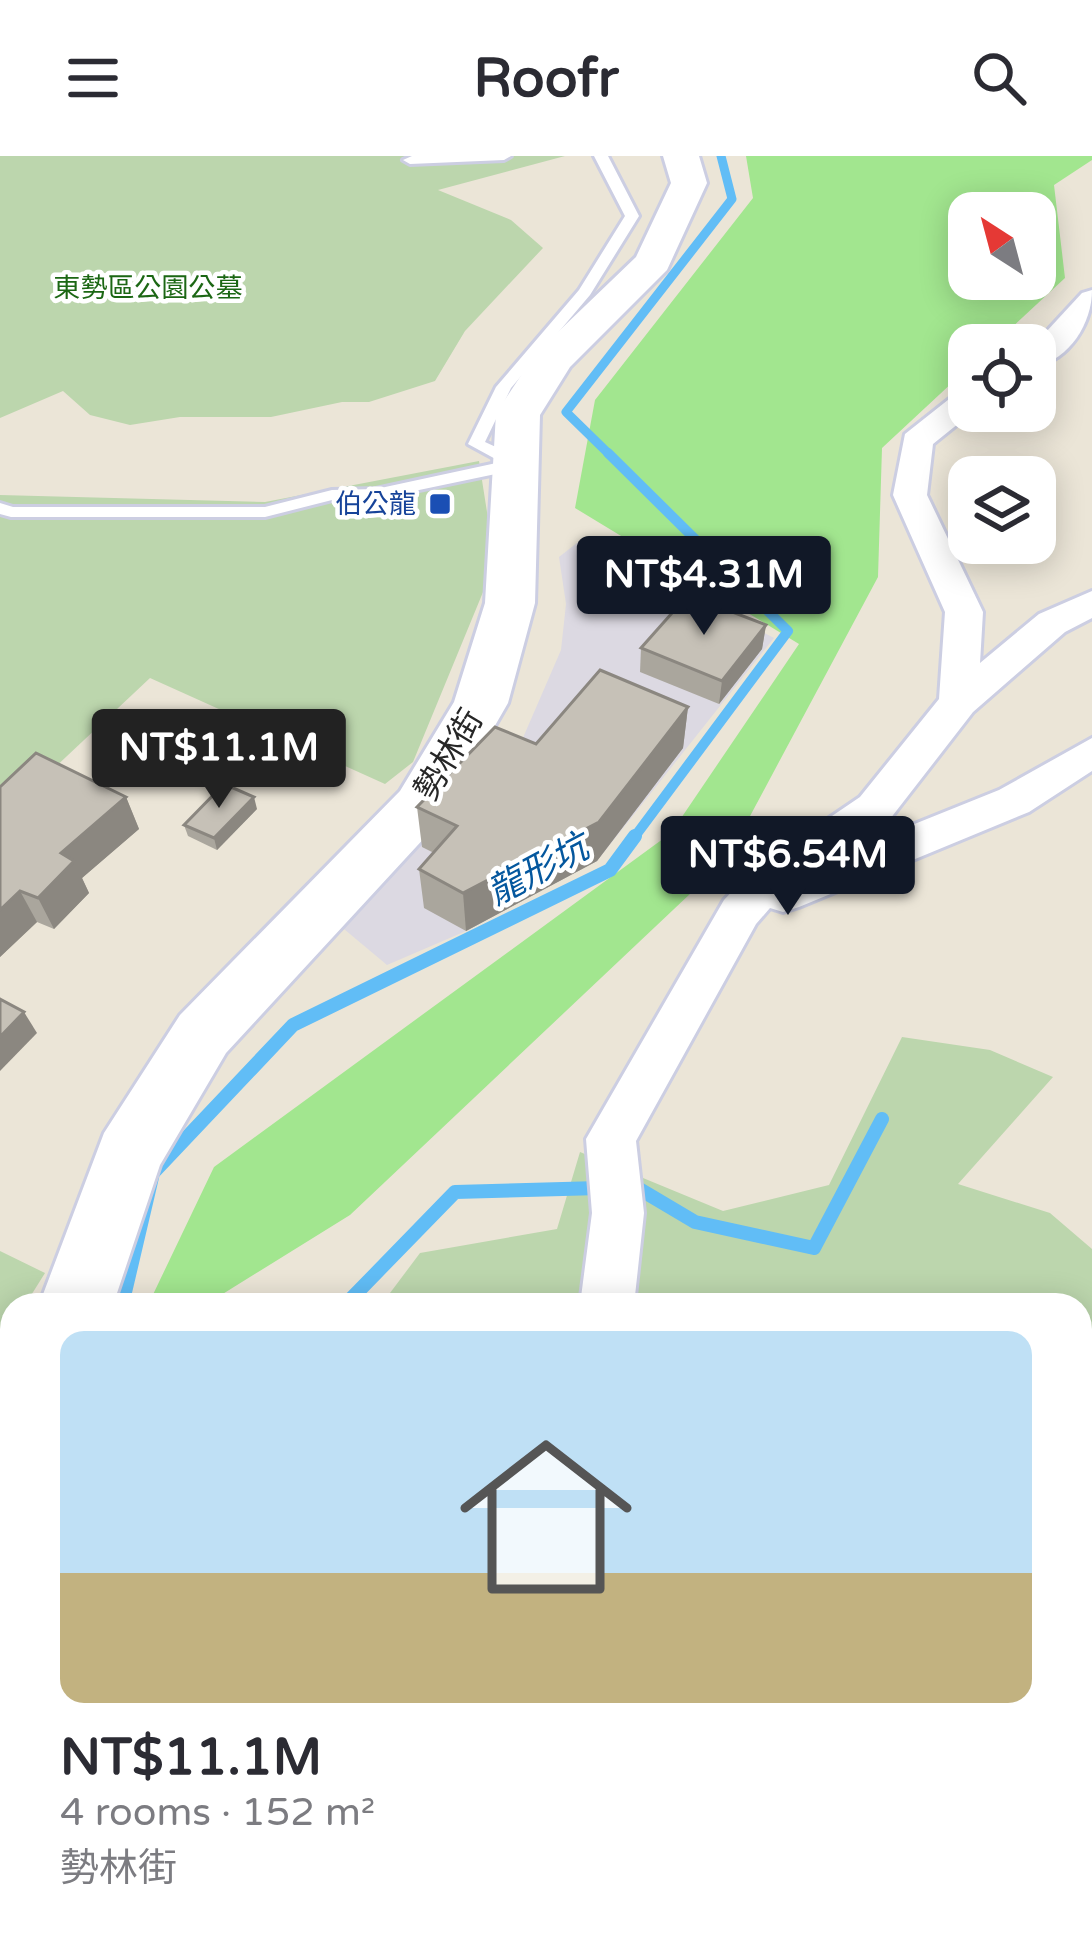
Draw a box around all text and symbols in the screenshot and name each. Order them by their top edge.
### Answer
icon: menu [60,45,126,111]
icon: search [966,45,1032,111]
text: Roofr [473,46,619,111]
north arrow [948,192,1056,300]
map controls [948,192,1056,564]
park label: 東勢區公園公墓 [54,272,243,305]
button: locate [948,324,1056,432]
button: layers [948,456,1056,564]
place label: 伯公龍 [335,488,416,521]
marker: 伯公龍 [427,491,453,517]
pin: NT$4.31M [580,536,828,638]
text: NT$4.31M [604,551,804,598]
street label: 勢林街 [407,703,491,807]
pin: NT$11.1M [95,709,343,811]
text: NT$11.1M [119,724,319,771]
pin: NT$6.54M [664,816,912,918]
water label: 龍形坑 [480,823,600,914]
text: NT$6.54M [688,831,888,878]
icon: home [438,1409,654,1625]
text: NT$11.1M [60,1727,322,1789]
text: 4 rooms · 152 m² [60,1789,375,1836]
text: 勢林街 [60,1845,177,1892]

